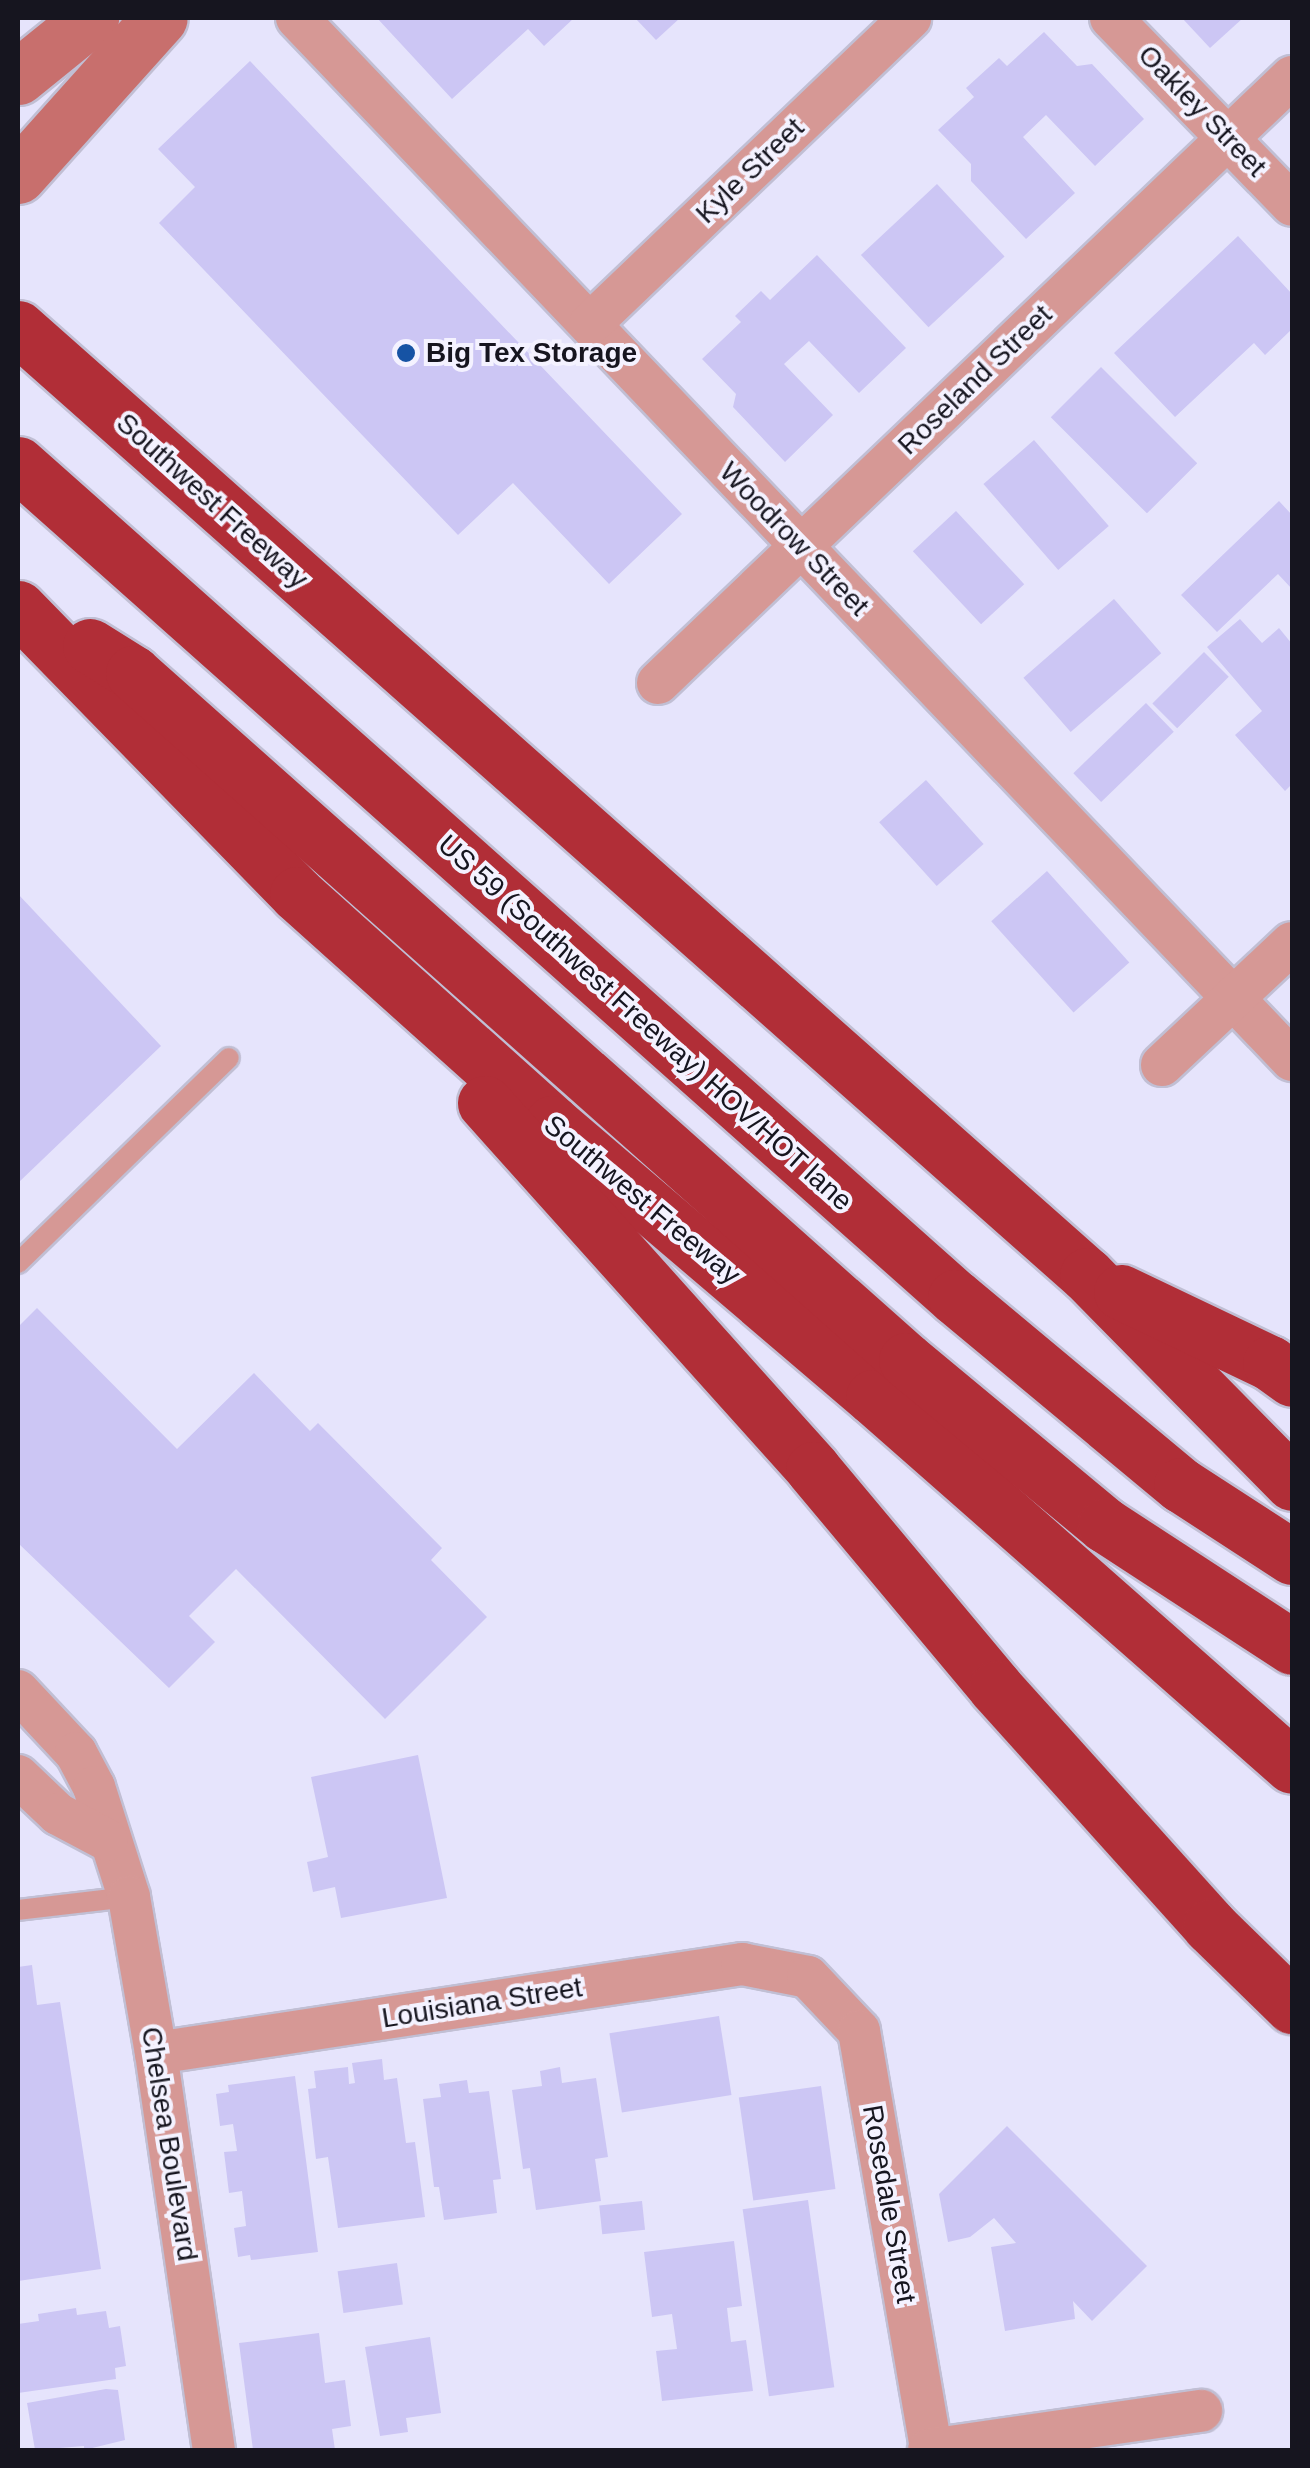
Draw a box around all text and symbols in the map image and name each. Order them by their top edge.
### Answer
street label: Oakley Street [1131,38,1273,184]
street label: Kyle Street [689,111,811,231]
street label: Roseland Street [891,298,1059,462]
place label: Big Tex Storage [426,336,637,370]
marker: Big Tex Storage [395,342,417,364]
street label: Southwest Freeway [109,406,315,596]
street label: Woodrow Street [712,455,876,623]
street label: US 59 (Southwest Freeway) HOV/HOT lane [431,828,859,1218]
street label: Southwest Freeway [537,1108,747,1292]
street label: Louisiana Street [379,1971,585,2035]
street label: Chelsea Boulevard [134,2025,204,2263]
street label: Rosedale Street [855,2102,923,2306]

